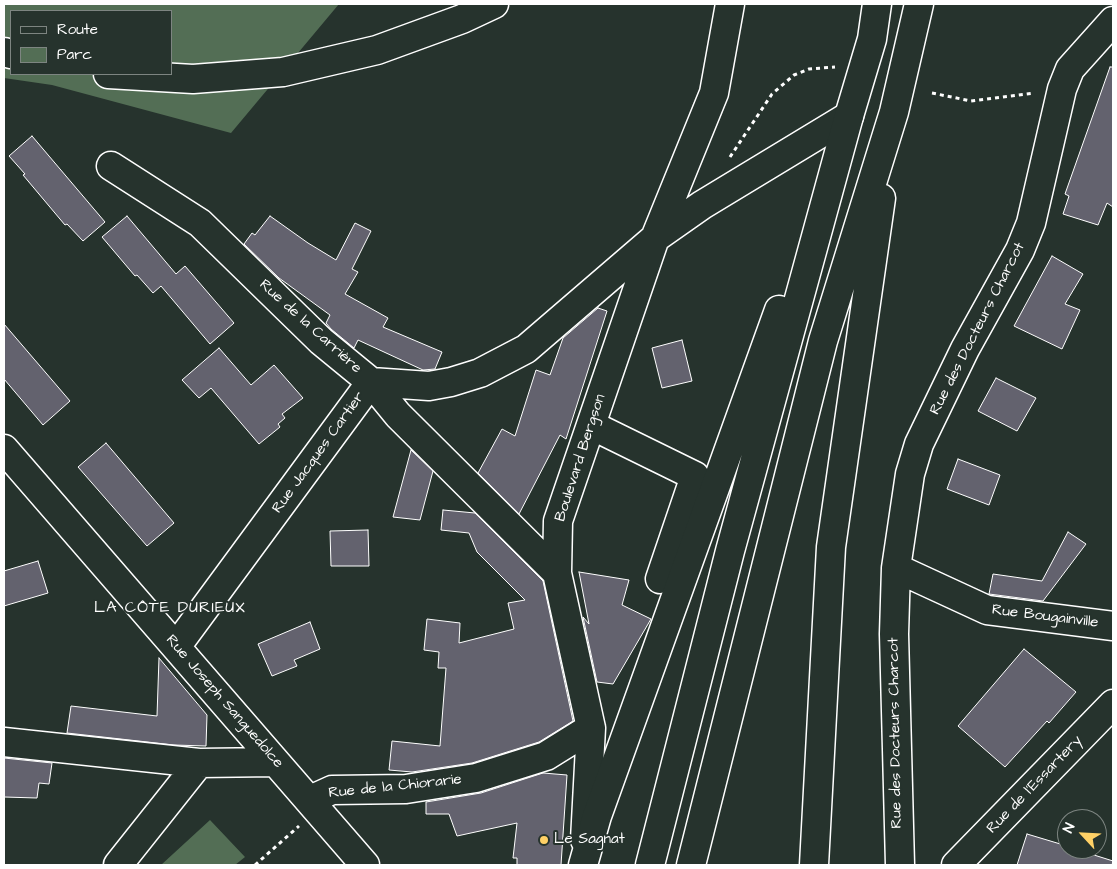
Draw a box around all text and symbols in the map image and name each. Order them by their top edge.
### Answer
legend [10,10,172,75]
text: Route [57,19,98,40]
text: Parc [57,44,92,65]
street label: Rue des Docteurs Charcot [927,240,1029,418]
street label: Rue de la Carrière [255,276,365,378]
street label: Rue Jacques Cartier [269,389,369,517]
street label: Boulevard Bergson [552,392,610,524]
district label: LA CÔTE DURIEUX [92,599,248,619]
street label: Rue Bougainville [991,602,1099,632]
street label: Rue Joseph Sanguedolce [161,632,287,772]
street label: Rue des Docteurs Charcot [885,637,907,829]
street label: Rue de l'Essartery [984,732,1086,838]
street label: Rue de la Chiorarie [328,771,462,803]
north arrow [1057,809,1107,859]
text: N [1058,820,1080,836]
place label: Le Sagnat [554,831,625,849]
marker: Le Sagnat [538,834,550,846]

